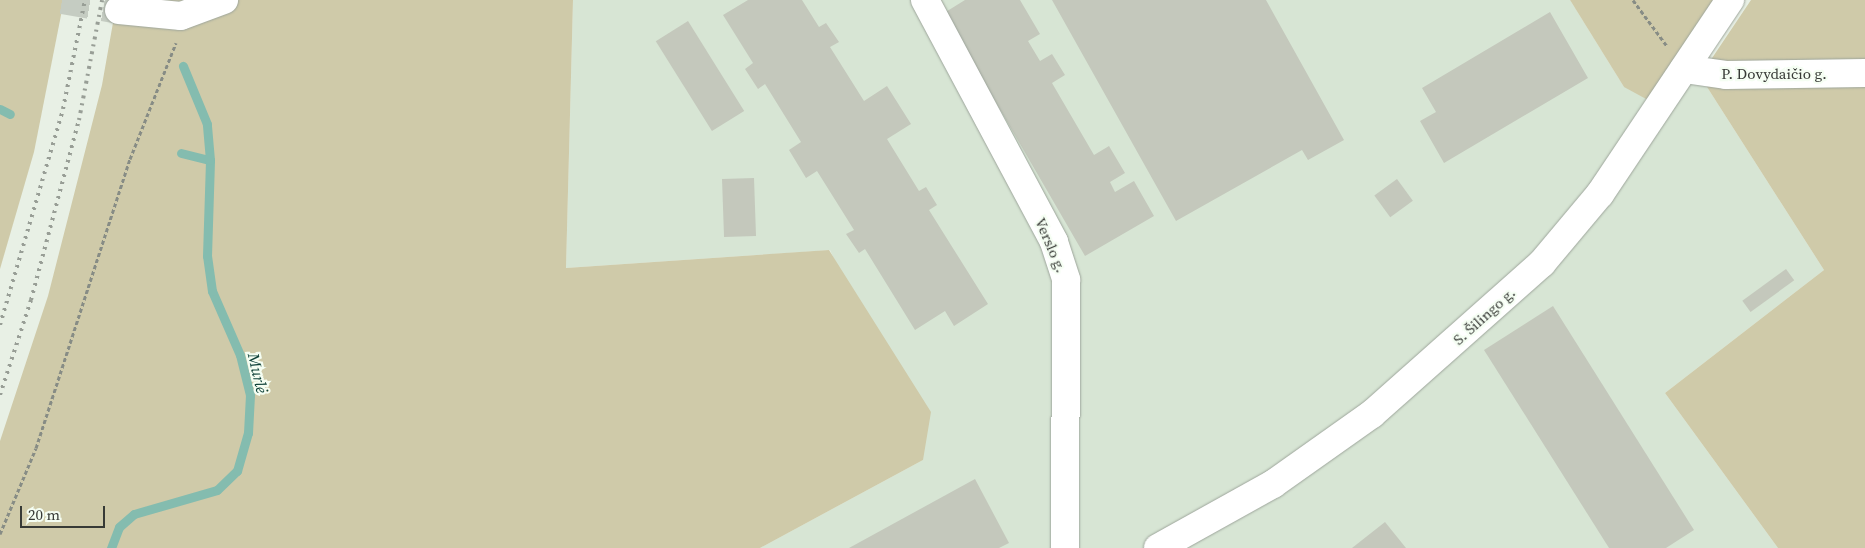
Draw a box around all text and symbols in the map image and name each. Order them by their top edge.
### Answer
street label: P. Dovydaičio g. [1721,65,1827,83]
street label: Verslo g. [1031,215,1071,275]
street label: S. Šilingo g. [1449,283,1519,349]
water label: Murlė [244,351,272,395]
scale bar [22,496,108,528]
text: 20 m [28,504,60,525]

